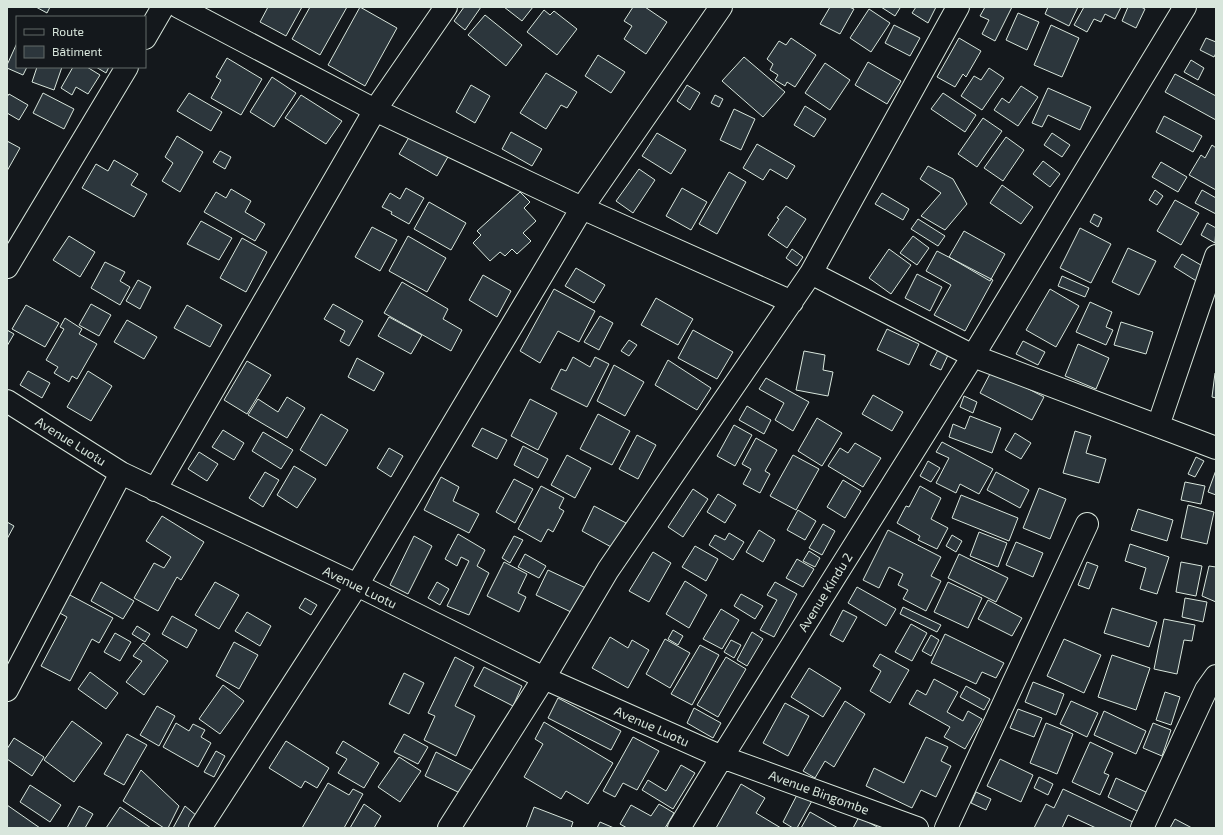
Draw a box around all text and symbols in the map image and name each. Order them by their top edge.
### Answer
legend [16,16,146,68]
text: Route [52,24,84,38]
text: Bâtiment [52,44,103,58]
street label: Avenue Luotu [33,413,109,469]
street label: Avenue Kindu 2 [794,550,856,634]
street label: Avenue Luotu [320,562,400,612]
street label: Avenue Luotu [612,702,692,750]
street label: Avenue Bingombe [767,766,871,818]

